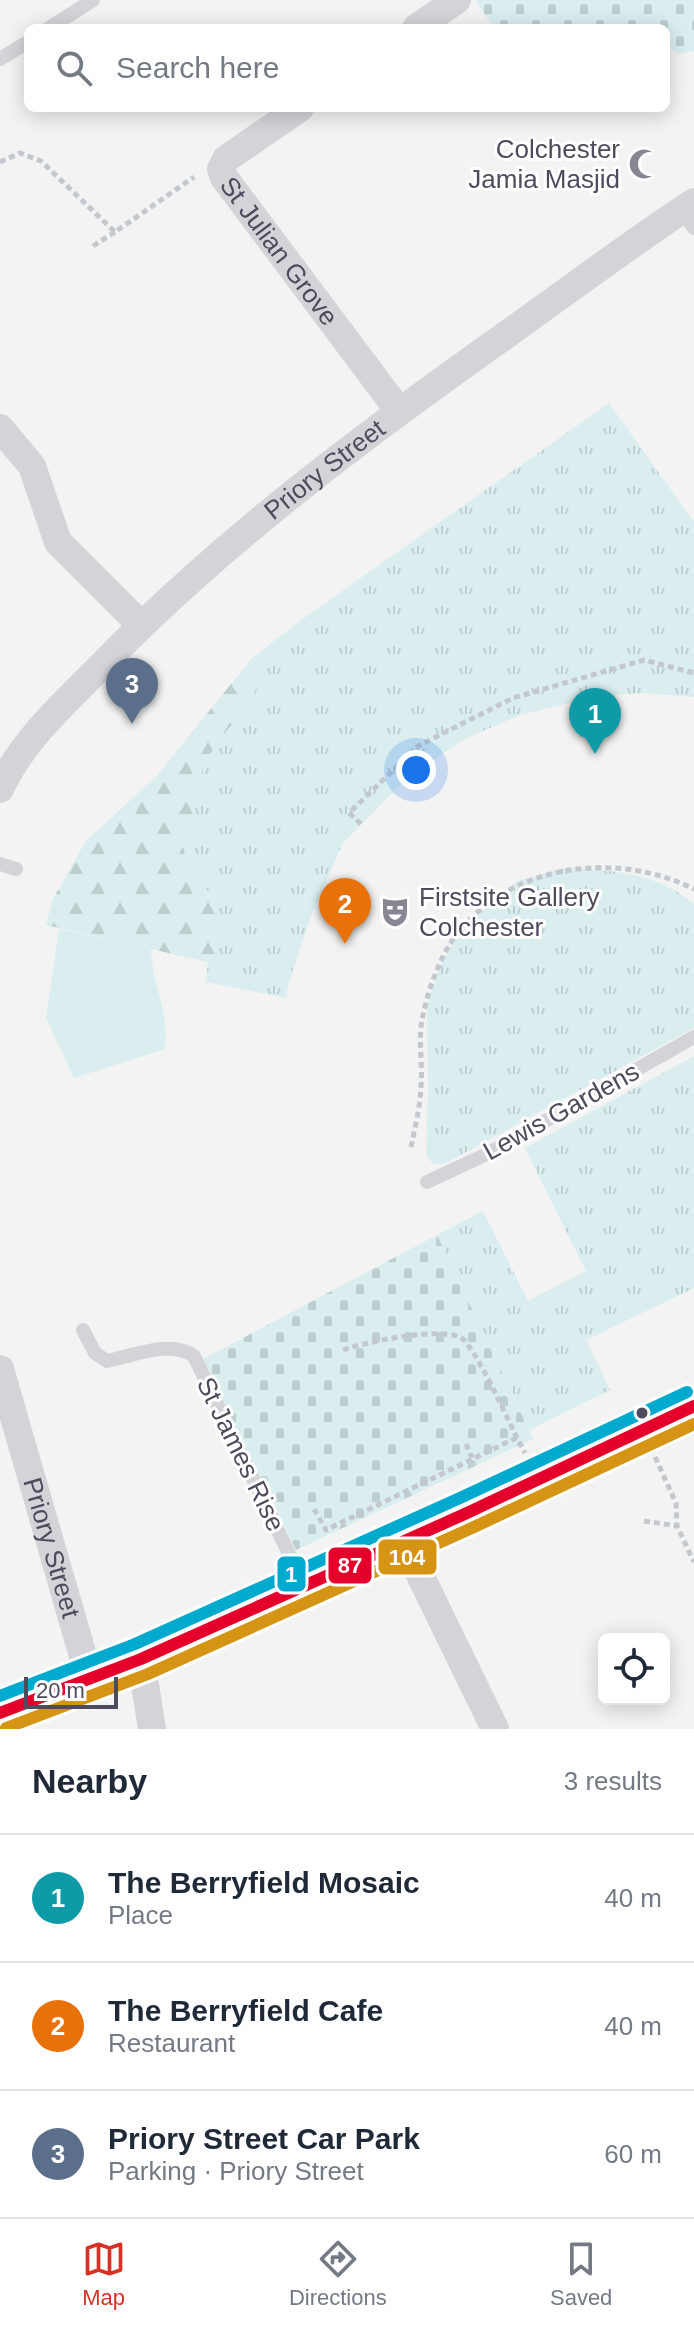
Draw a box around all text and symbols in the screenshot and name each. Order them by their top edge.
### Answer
search box [24,24,670,112]
icon: search [52,46,96,90]
text: Search here [116,51,279,84]
place label: Colchester Jamia Masjid [468,134,620,194]
mosque icon: Colchester Jamia Masjid [627,147,661,181]
street label: St Julian Grove [214,171,344,331]
street label: Priory Street [258,413,391,526]
pin: 3 [106,658,158,724]
pin: 1 [569,688,621,754]
your location [396,750,436,790]
pin: 2 [319,878,371,944]
place label: Firstsite Gallery Colchester [419,882,600,942]
theatre icon: Firstsite Gallery Colchester [378,895,412,929]
street label: Lewis Gardens [478,1056,644,1166]
street label: St James Rise [191,1372,291,1536]
unlabelled marker [634,1405,650,1421]
street label: Priory Street [17,1474,86,1622]
line badge: 104 [377,1538,438,1576]
text: 104 [389,1545,426,1570]
line badge: 87 [327,1546,373,1585]
text: 87 [338,1553,362,1578]
line badge: 1 [276,1555,307,1593]
text: 1 [285,1562,297,1587]
map controls [598,1633,670,1705]
button: locate [598,1633,670,1705]
scale bar [24,1673,118,1709]
text: 20 m [36,1678,85,1703]
text: Nearby [32,1762,147,1800]
text: 3 results [564,1766,662,1796]
text: The Berryfield Mosaic [108,1866,420,1899]
text: 1 [51,1883,65,1913]
text: 40 m [604,1883,662,1913]
text: Place [108,1900,173,1930]
text: The Berryfield Cafe [108,1994,383,2027]
text: 2 [51,2011,65,2041]
text: 40 m [604,2011,662,2041]
text: Restaurant [108,2028,235,2058]
text: Priory Street Car Park [108,2122,420,2155]
text: 3 [51,2139,65,2169]
text: 60 m [604,2139,662,2169]
text: Parking · Priory Street [108,2156,364,2186]
tab: Map [82,2237,126,2311]
tab: Directions [289,2237,387,2311]
tab: Saved [550,2237,612,2311]

